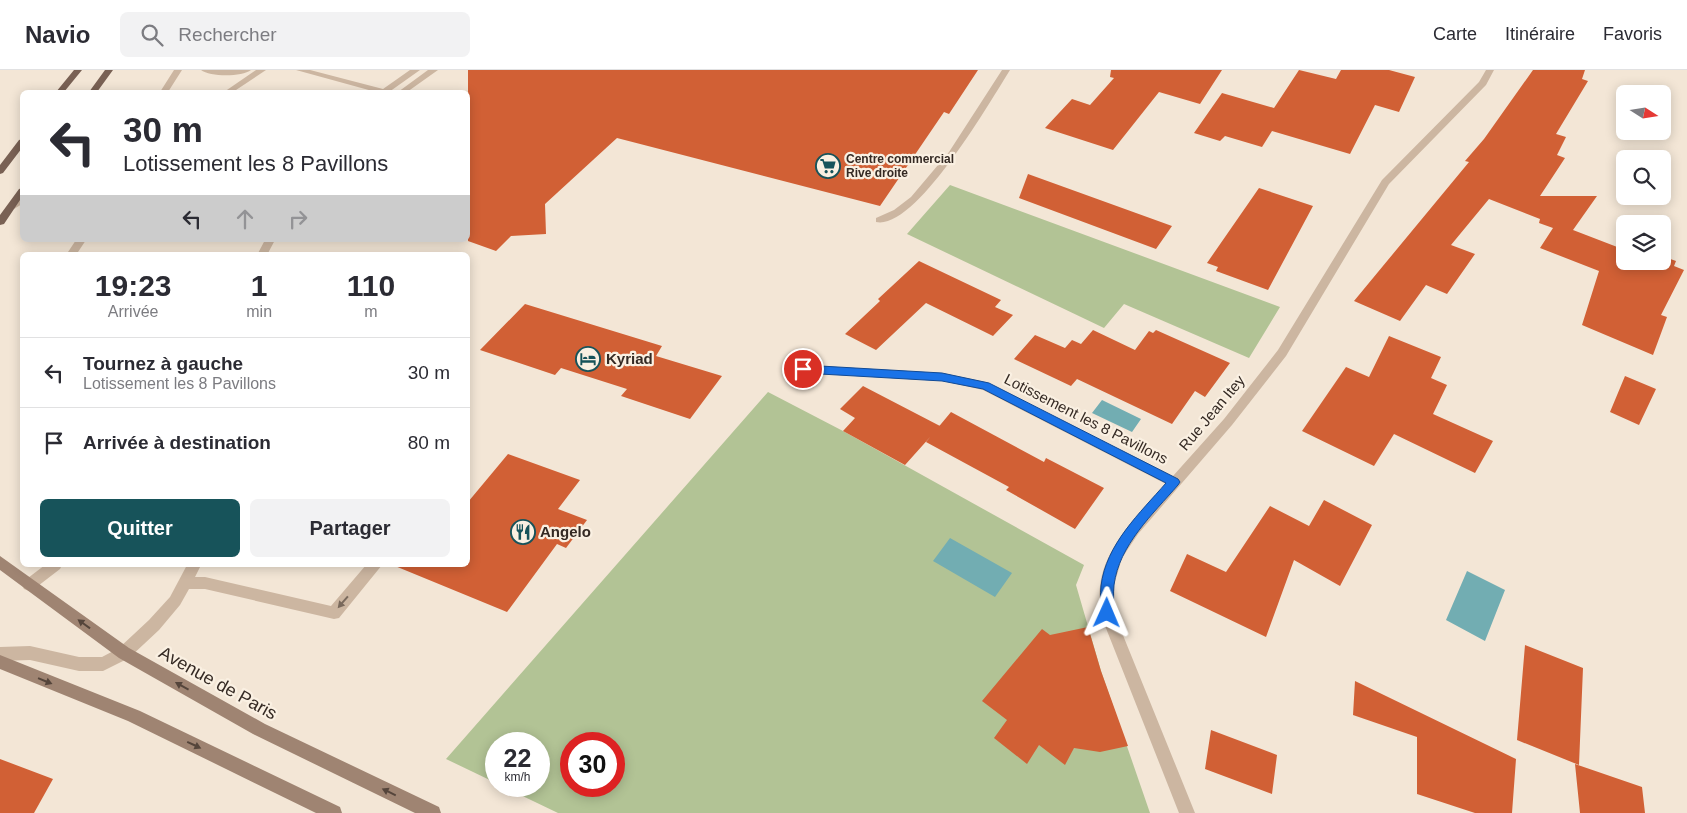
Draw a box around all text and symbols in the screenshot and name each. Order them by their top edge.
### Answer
search box [120,12,470,57]
text: Navio [25,21,90,48]
icon: search [138,21,166,49]
text: Rechercher [178,24,277,45]
text: Carte [1433,24,1477,44]
text: Itinéraire [1505,24,1575,44]
text: Favoris [1603,24,1662,44]
north arrow [1616,85,1671,140]
map controls [1616,85,1671,270]
icon: left [40,110,105,175]
text: 30 m [123,110,203,149]
button: search [1616,150,1671,205]
text: Lotissement les 8 Pavillons [123,151,388,176]
place label: Centre commercial Rive droite [846,152,954,180]
supermarket icon: Centre commercial Rive droite [815,153,841,179]
icon: left [178,205,206,233]
icon: ahead [231,205,259,233]
icon: right [284,205,312,233]
button: layers [1616,215,1671,270]
text: 19:23 [95,269,172,302]
text: 1 [251,269,268,302]
text: 110 [347,269,395,302]
text: Arrivée [108,303,158,320]
text: min [246,303,272,320]
text: m [364,303,378,320]
hotel icon: Kyriad [575,346,601,372]
pin [782,348,824,390]
place label: Kyriad [606,350,653,367]
text: Tournez à gauche [83,353,243,374]
icon: arrive [789,355,817,383]
icon: left [40,359,68,387]
text: 30 m [408,362,450,383]
street label: Lotissement les 8 Pavillons [1002,370,1171,467]
street label: Rue Jean Itey [1175,371,1248,454]
text: Lotissement les 8 Pavillons [83,375,276,392]
icon: arrive [40,429,68,457]
text: Arrivée à destination [83,432,271,453]
text: 80 m [408,432,450,453]
button: Quitter [40,499,240,557]
button: Partager [250,499,450,557]
restaurant icon: Angelo [510,519,536,545]
place label: Angelo [540,523,591,540]
position arrow [1080,586,1132,638]
one-way arrow [337,595,349,607]
one-way arrow [78,619,91,630]
street label: Avenue de Paris [156,642,280,724]
one-way arrow [38,677,52,685]
one-way arrow [175,682,189,690]
speed limit sign: 30 [560,732,625,797]
one-way arrow [187,741,201,749]
text: 22 [504,744,531,772]
text: km/h [504,770,531,784]
one-way arrow [382,788,396,796]

